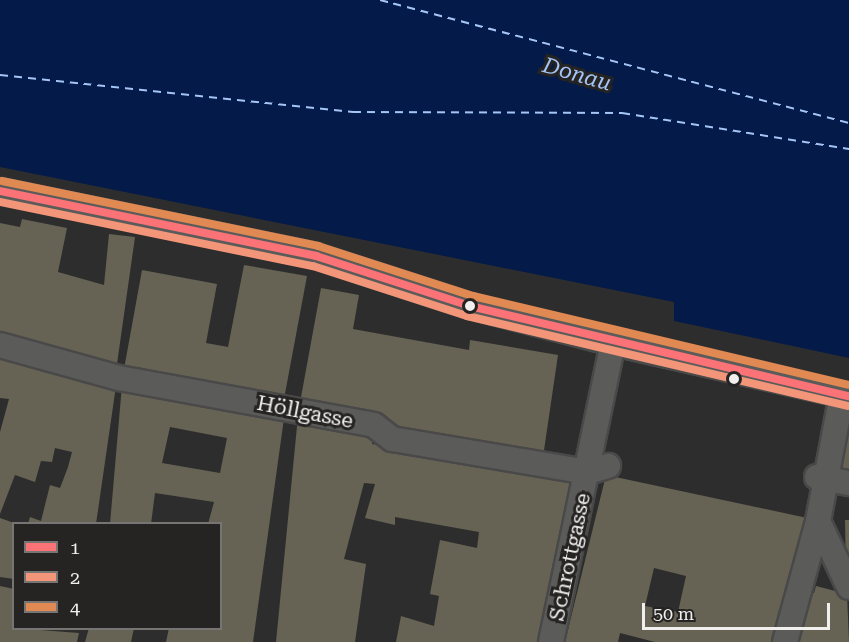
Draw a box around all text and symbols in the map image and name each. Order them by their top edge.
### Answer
water label: Donau [540,52,614,96]
unlabelled marker [464,300,476,312]
unlabelled marker [728,373,740,385]
street label: Höllgasse [255,390,355,434]
street label: Schrottgasse [544,491,596,623]
legend [12,522,222,630]
text: 1 [70,537,80,558]
text: 2 [70,567,80,588]
scale bar [645,591,832,629]
text: 4 [70,597,80,618]
text: 50 m [653,603,694,624]

